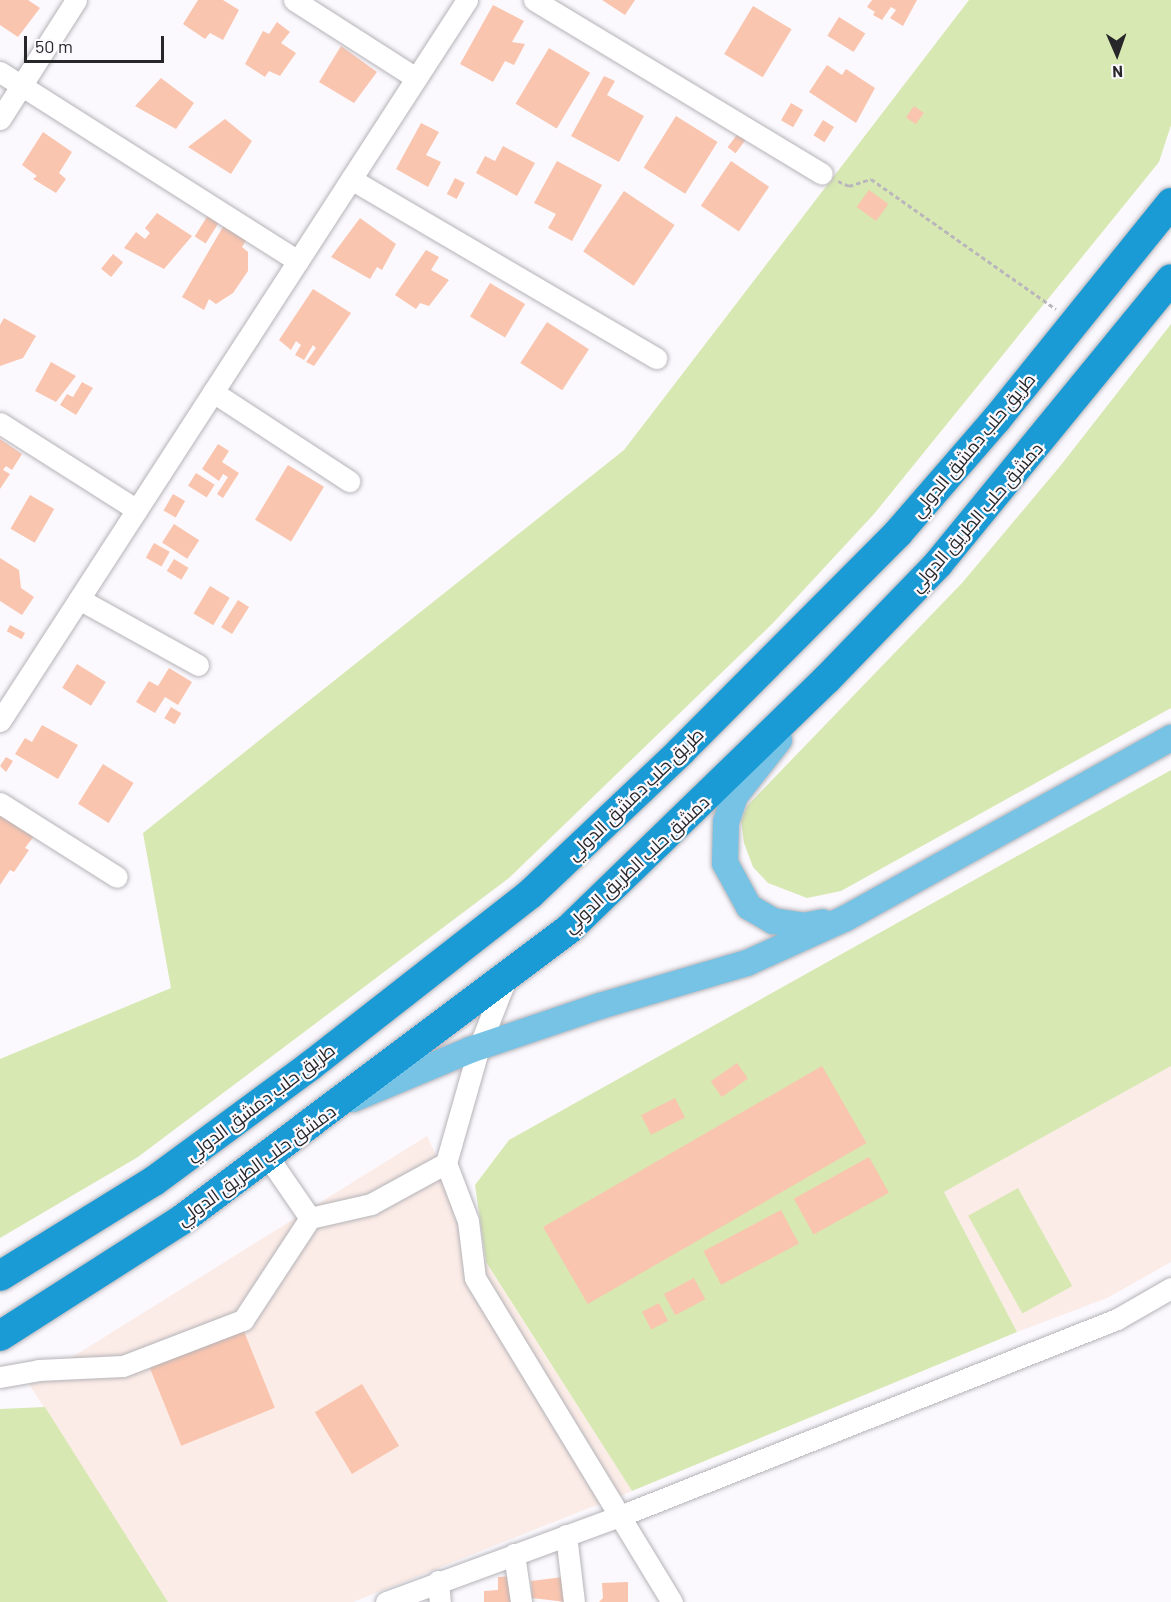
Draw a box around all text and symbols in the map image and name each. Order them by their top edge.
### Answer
scale bar [27,24,166,62]
north arrow [1087,24,1147,84]
text: 50 m [35,35,73,57]
text: N [1112,63,1123,82]
street label: طريق حلب دمشق الدولي [906,369,1040,521]
street label: دمشق حلب الطريق الدولي [905,438,1047,596]
street label: طريق حلب دمشق الدولي [562,723,708,865]
street label: دمشق حلب الطريق الدولي [559,791,713,937]
street label: طريق حلب دمشق الدولي [181,1039,339,1165]
street label: دمشق حلب الطريق الدولي [172,1100,340,1230]

